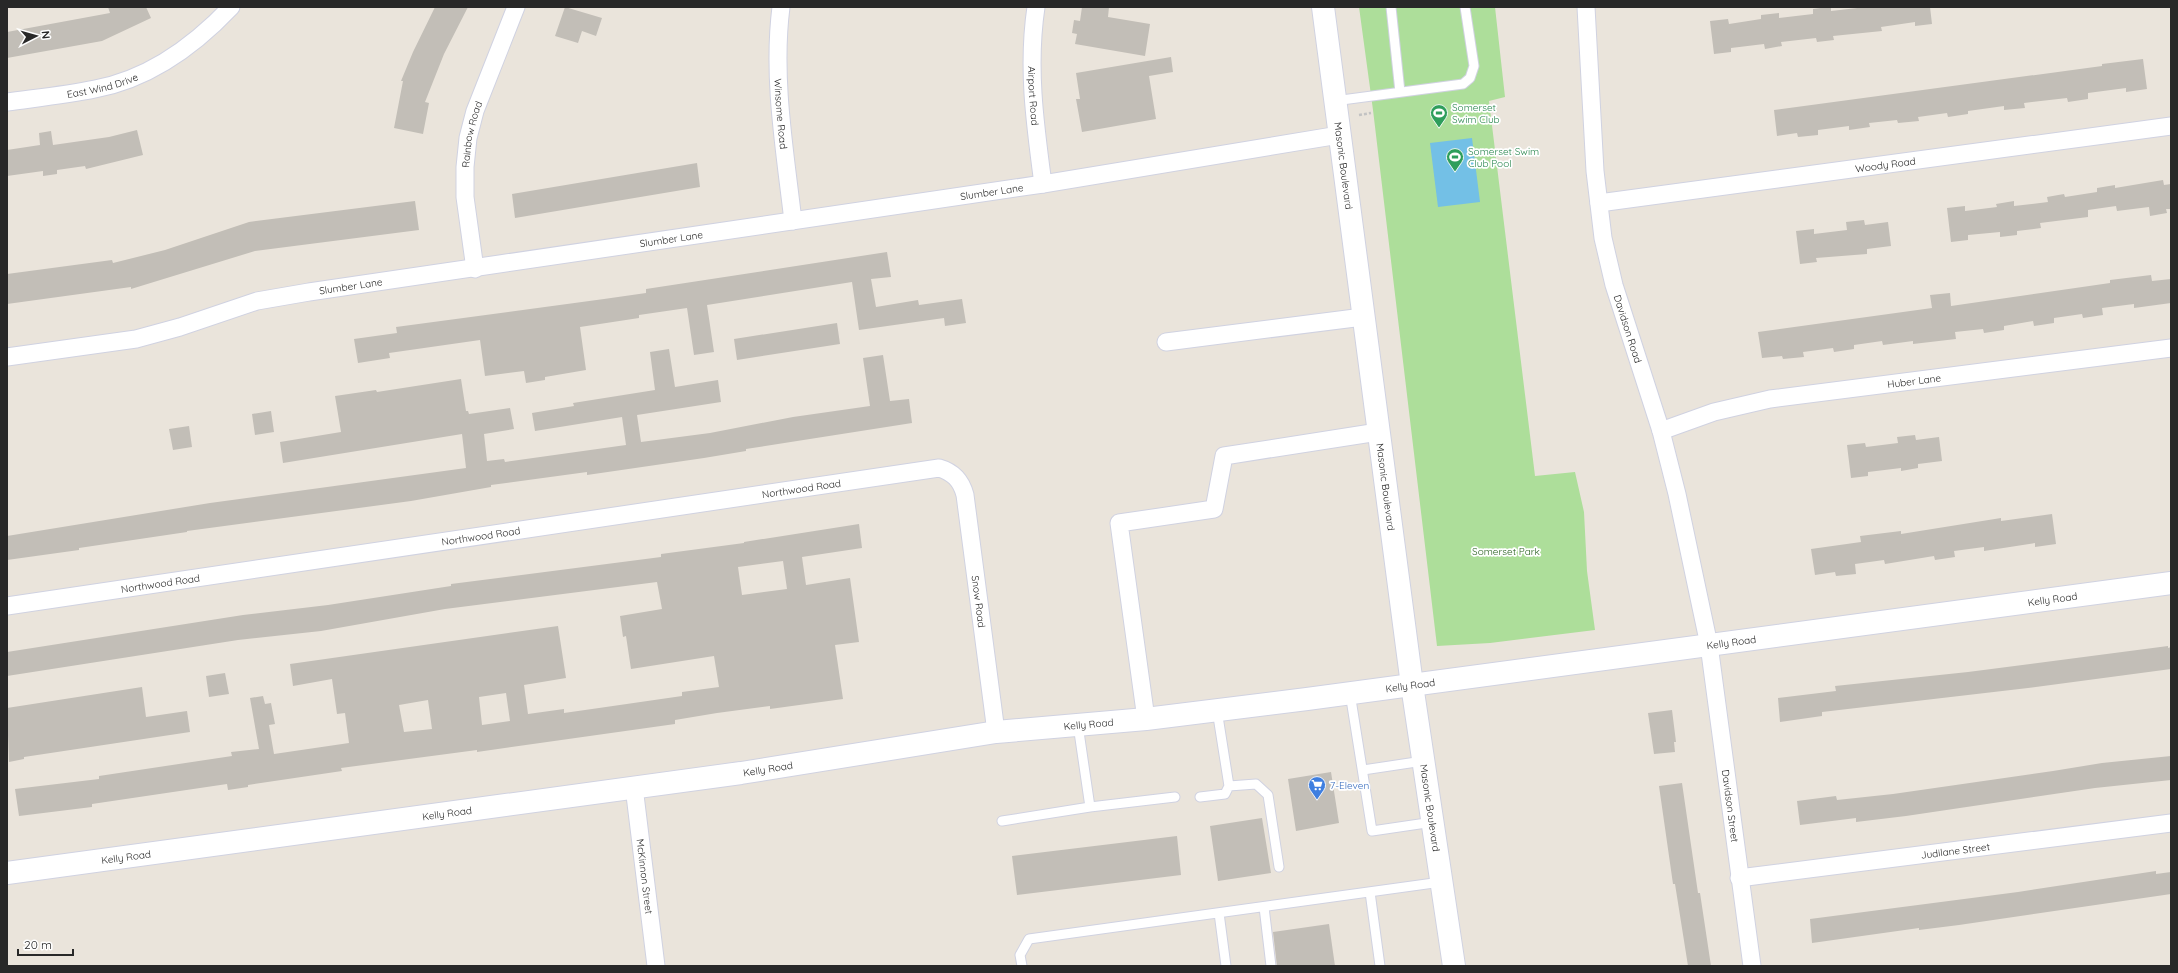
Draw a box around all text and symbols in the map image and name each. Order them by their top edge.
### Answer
north arrow [16,16,56,56]
text: N [39,30,53,40]
street label: Airport Road [1026,66,1042,126]
street label: East Wind Drive [66,70,140,100]
street label: Winsome Road [772,78,791,150]
street label: Rainbow Road [458,99,485,168]
place label: Somerset Swim Club [1452,101,1500,126]
sports icon: Somerset Swim Club [1429,103,1449,128]
street label: Masonic Boulevard [1332,121,1356,210]
place label: Somerset Swim Club Pool [1468,145,1539,170]
sports icon: Somerset Swim Club Pool [1445,147,1465,172]
street label: Woody Road [1854,154,1916,175]
street label: Slumber Lane [959,180,1025,203]
street label: Slumber Lane [639,228,704,250]
street label: Slumber Lane [318,275,384,297]
street label: Davidson Road [1611,293,1645,364]
street label: Huber Lane [1886,371,1942,391]
street label: Masonic Boulevard [1374,442,1398,531]
street label: Northwood Road [761,476,842,501]
street label: Northwood Road [441,524,521,548]
park label: Somerset Park [1472,545,1540,558]
street label: Northwood Road [120,571,201,596]
street label: Snow Road [969,575,989,628]
street label: Kelly Road [2027,589,2078,609]
street label: Kelly Road [1706,632,1757,652]
street label: Kelly Road [1385,675,1436,695]
street label: Kelly Road [1063,715,1114,733]
street label: Kelly Road [742,758,794,779]
street label: Masonic Boulevard [1417,763,1443,852]
street label: Davidson Street [1719,769,1742,844]
supermarket icon: 7-Eleven [1307,775,1327,800]
place label: 7-Eleven [1330,779,1369,792]
street label: Kelly Road [421,803,473,823]
street label: McKinnon Street [634,838,656,915]
street label: Judilane Street [1920,840,1991,861]
street label: Kelly Road [100,847,152,867]
scale bar [18,931,73,957]
text: 20 m [24,937,52,952]

